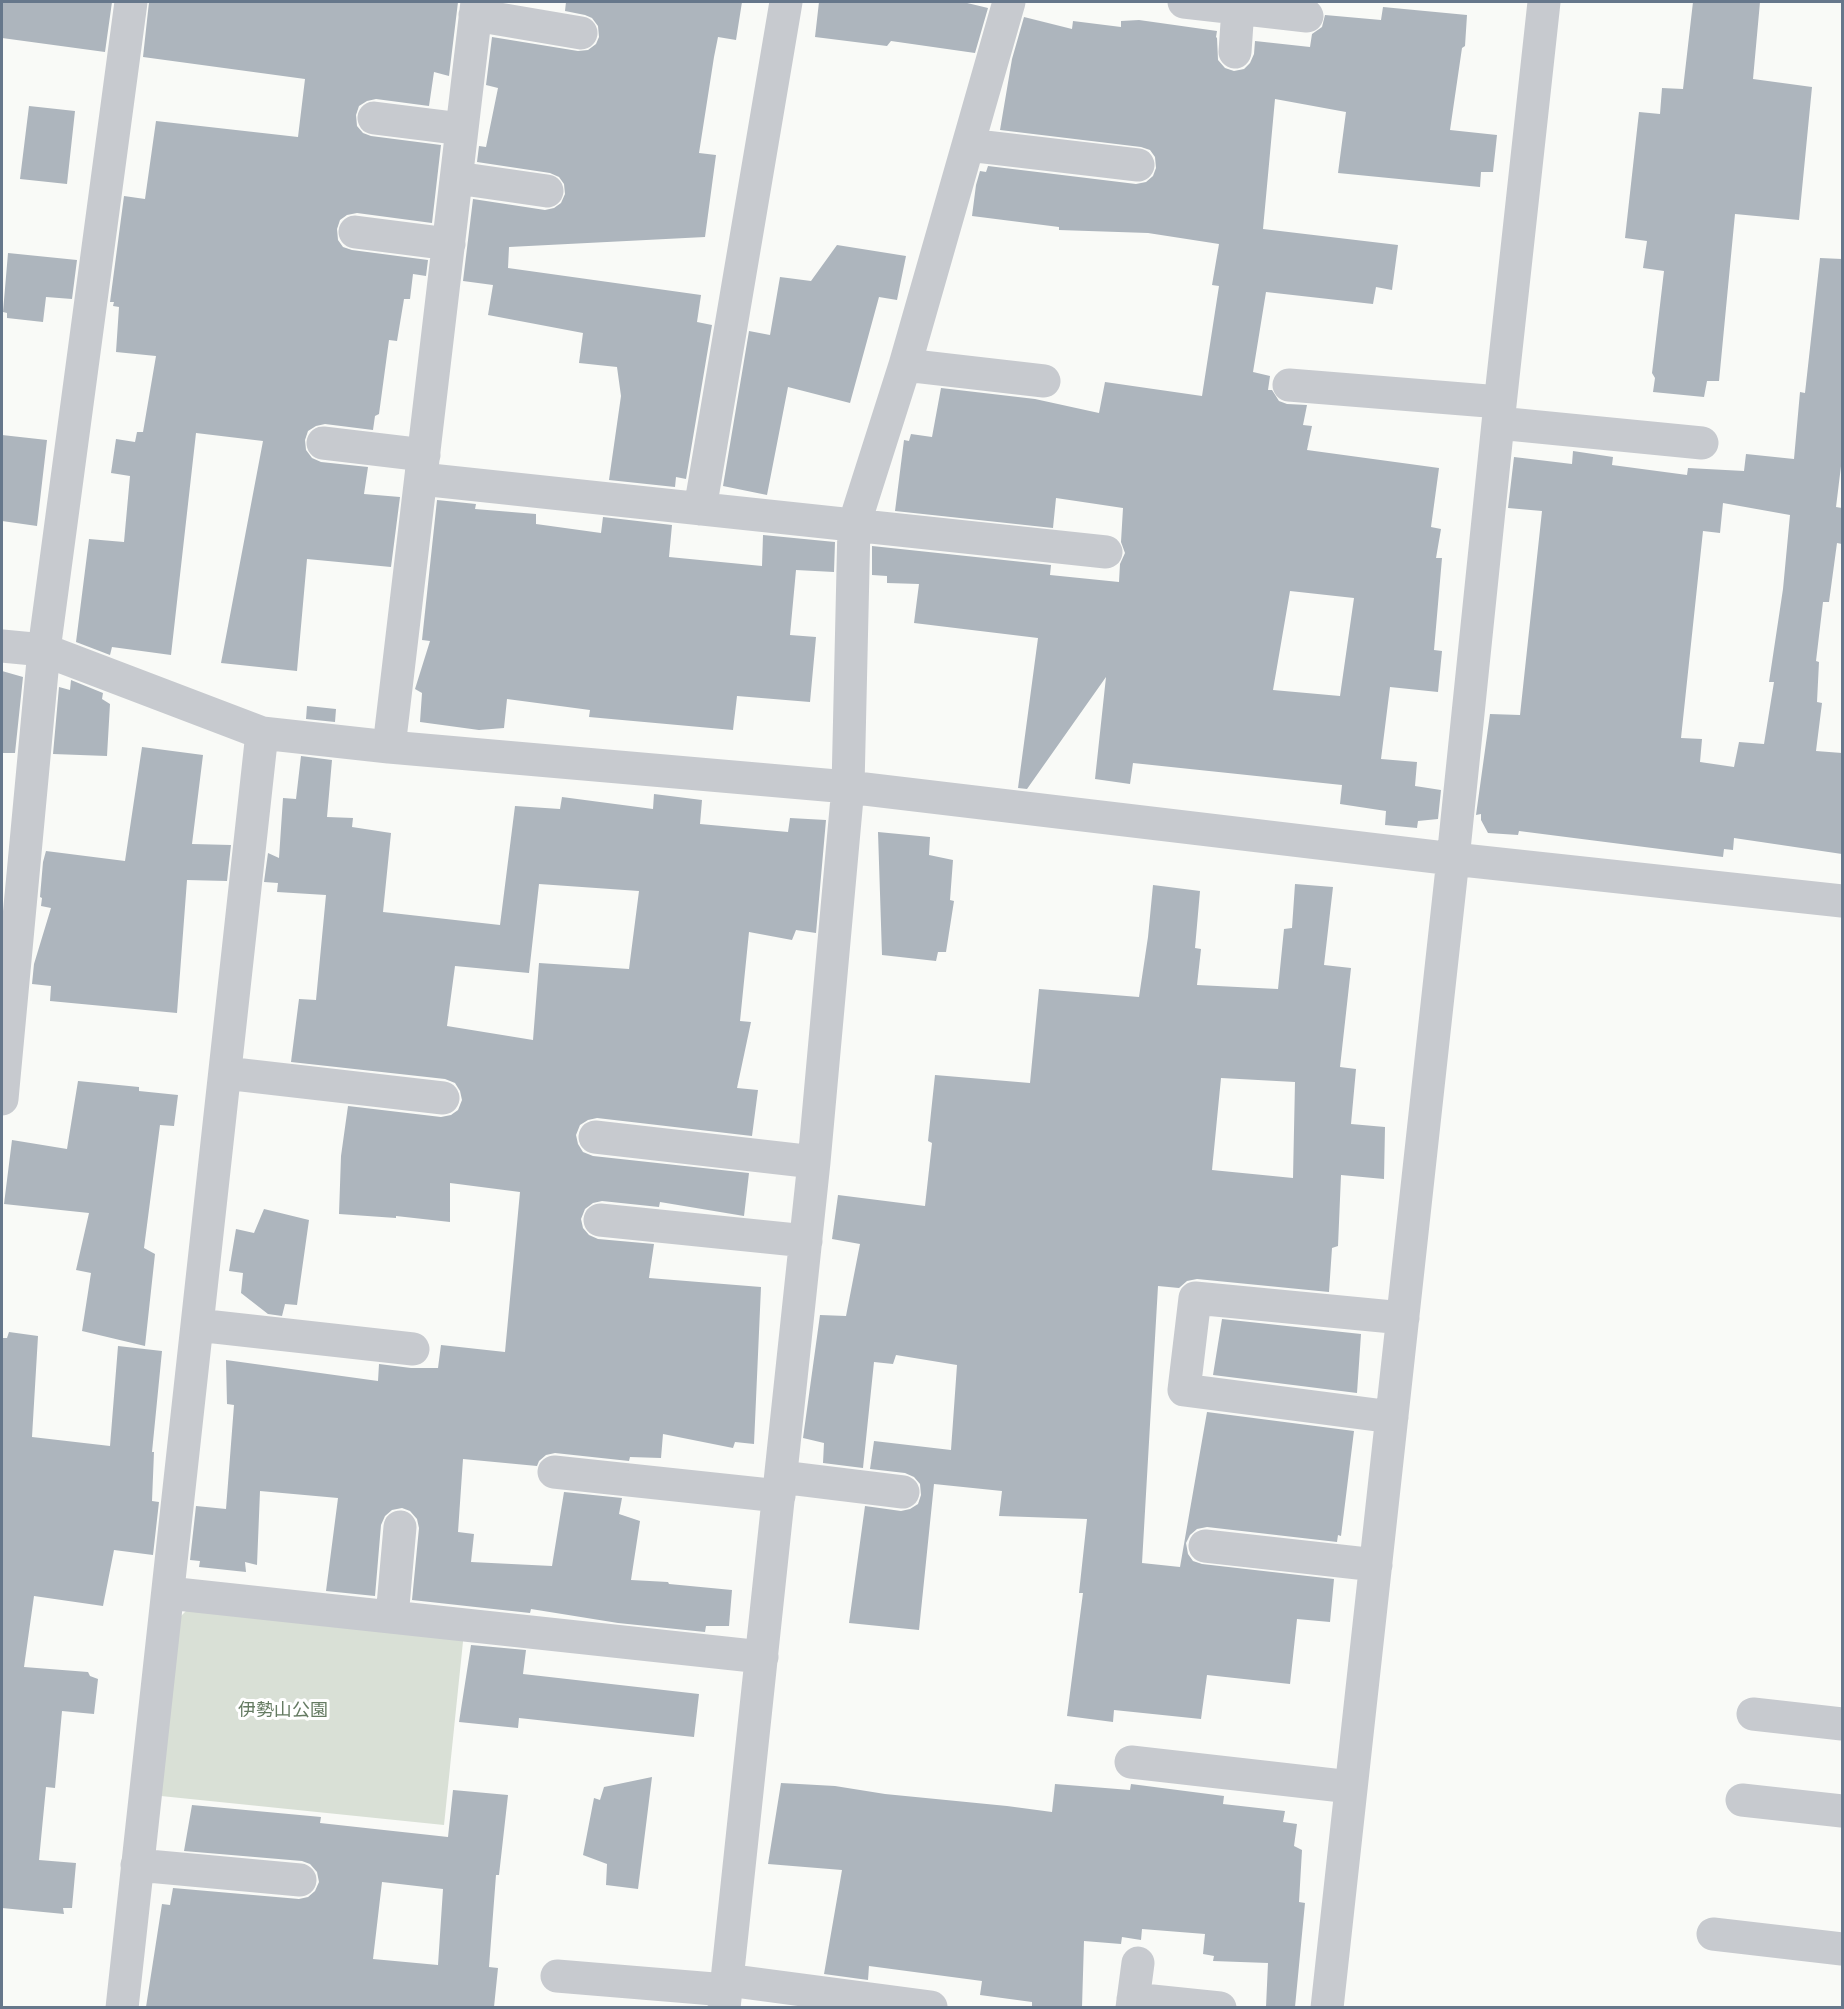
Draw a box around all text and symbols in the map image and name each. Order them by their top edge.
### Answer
park label: 伊勢山公園 [238,1700,328,1722]

